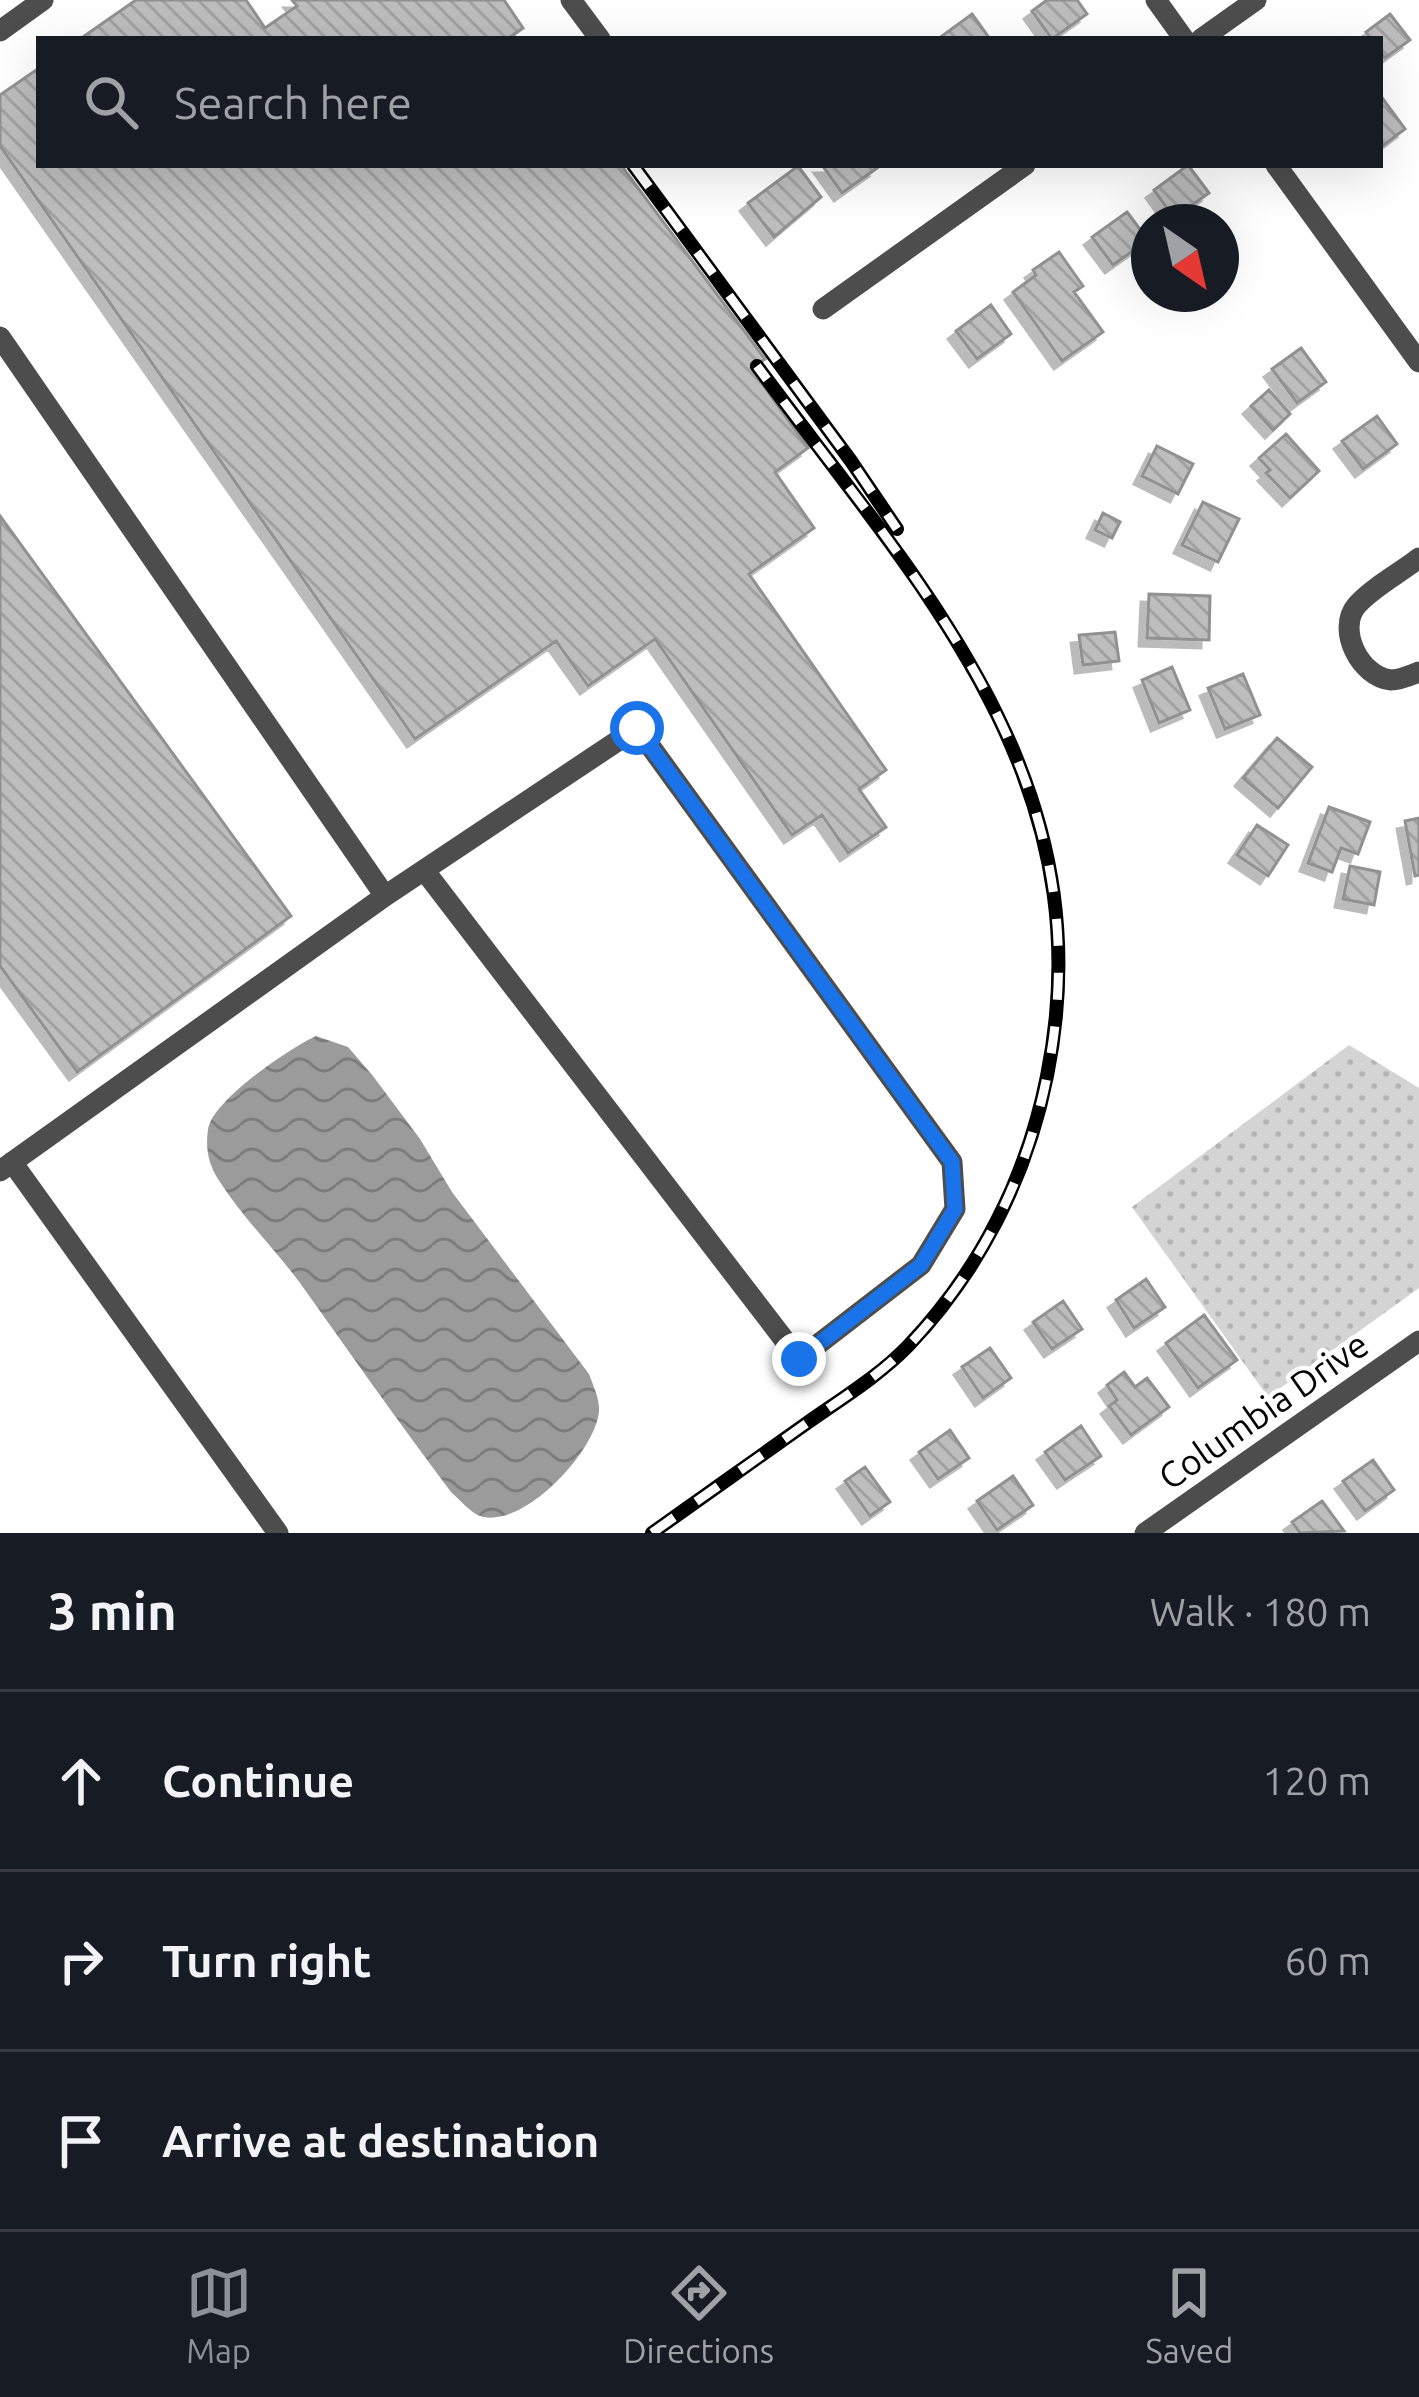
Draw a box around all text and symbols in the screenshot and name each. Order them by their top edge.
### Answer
search box [36,36,1383,168]
icon: search [78,69,144,135]
text: Search here [174,77,412,128]
north arrow [1131,204,1239,312]
route start [610,701,664,755]
street label: Columbia Drive [1151,1323,1375,1497]
route end [772,1332,826,1386]
text: 3 min [48,1582,177,1640]
text: Walk · 180 m [1150,1590,1371,1633]
icon: ahead [48,1748,114,1814]
text: Continue [162,1755,354,1806]
text: 120 m [1262,1759,1371,1802]
icon: right [48,1928,114,1994]
text: Turn right [162,1935,371,1986]
text: 60 m [1284,1939,1371,1982]
icon: arrive [48,2108,114,2174]
text: Arrive at destination [162,2115,599,2166]
tab: Map [186,2260,252,2369]
tab: Directions [623,2260,774,2369]
tab: Saved [1145,2260,1233,2369]

